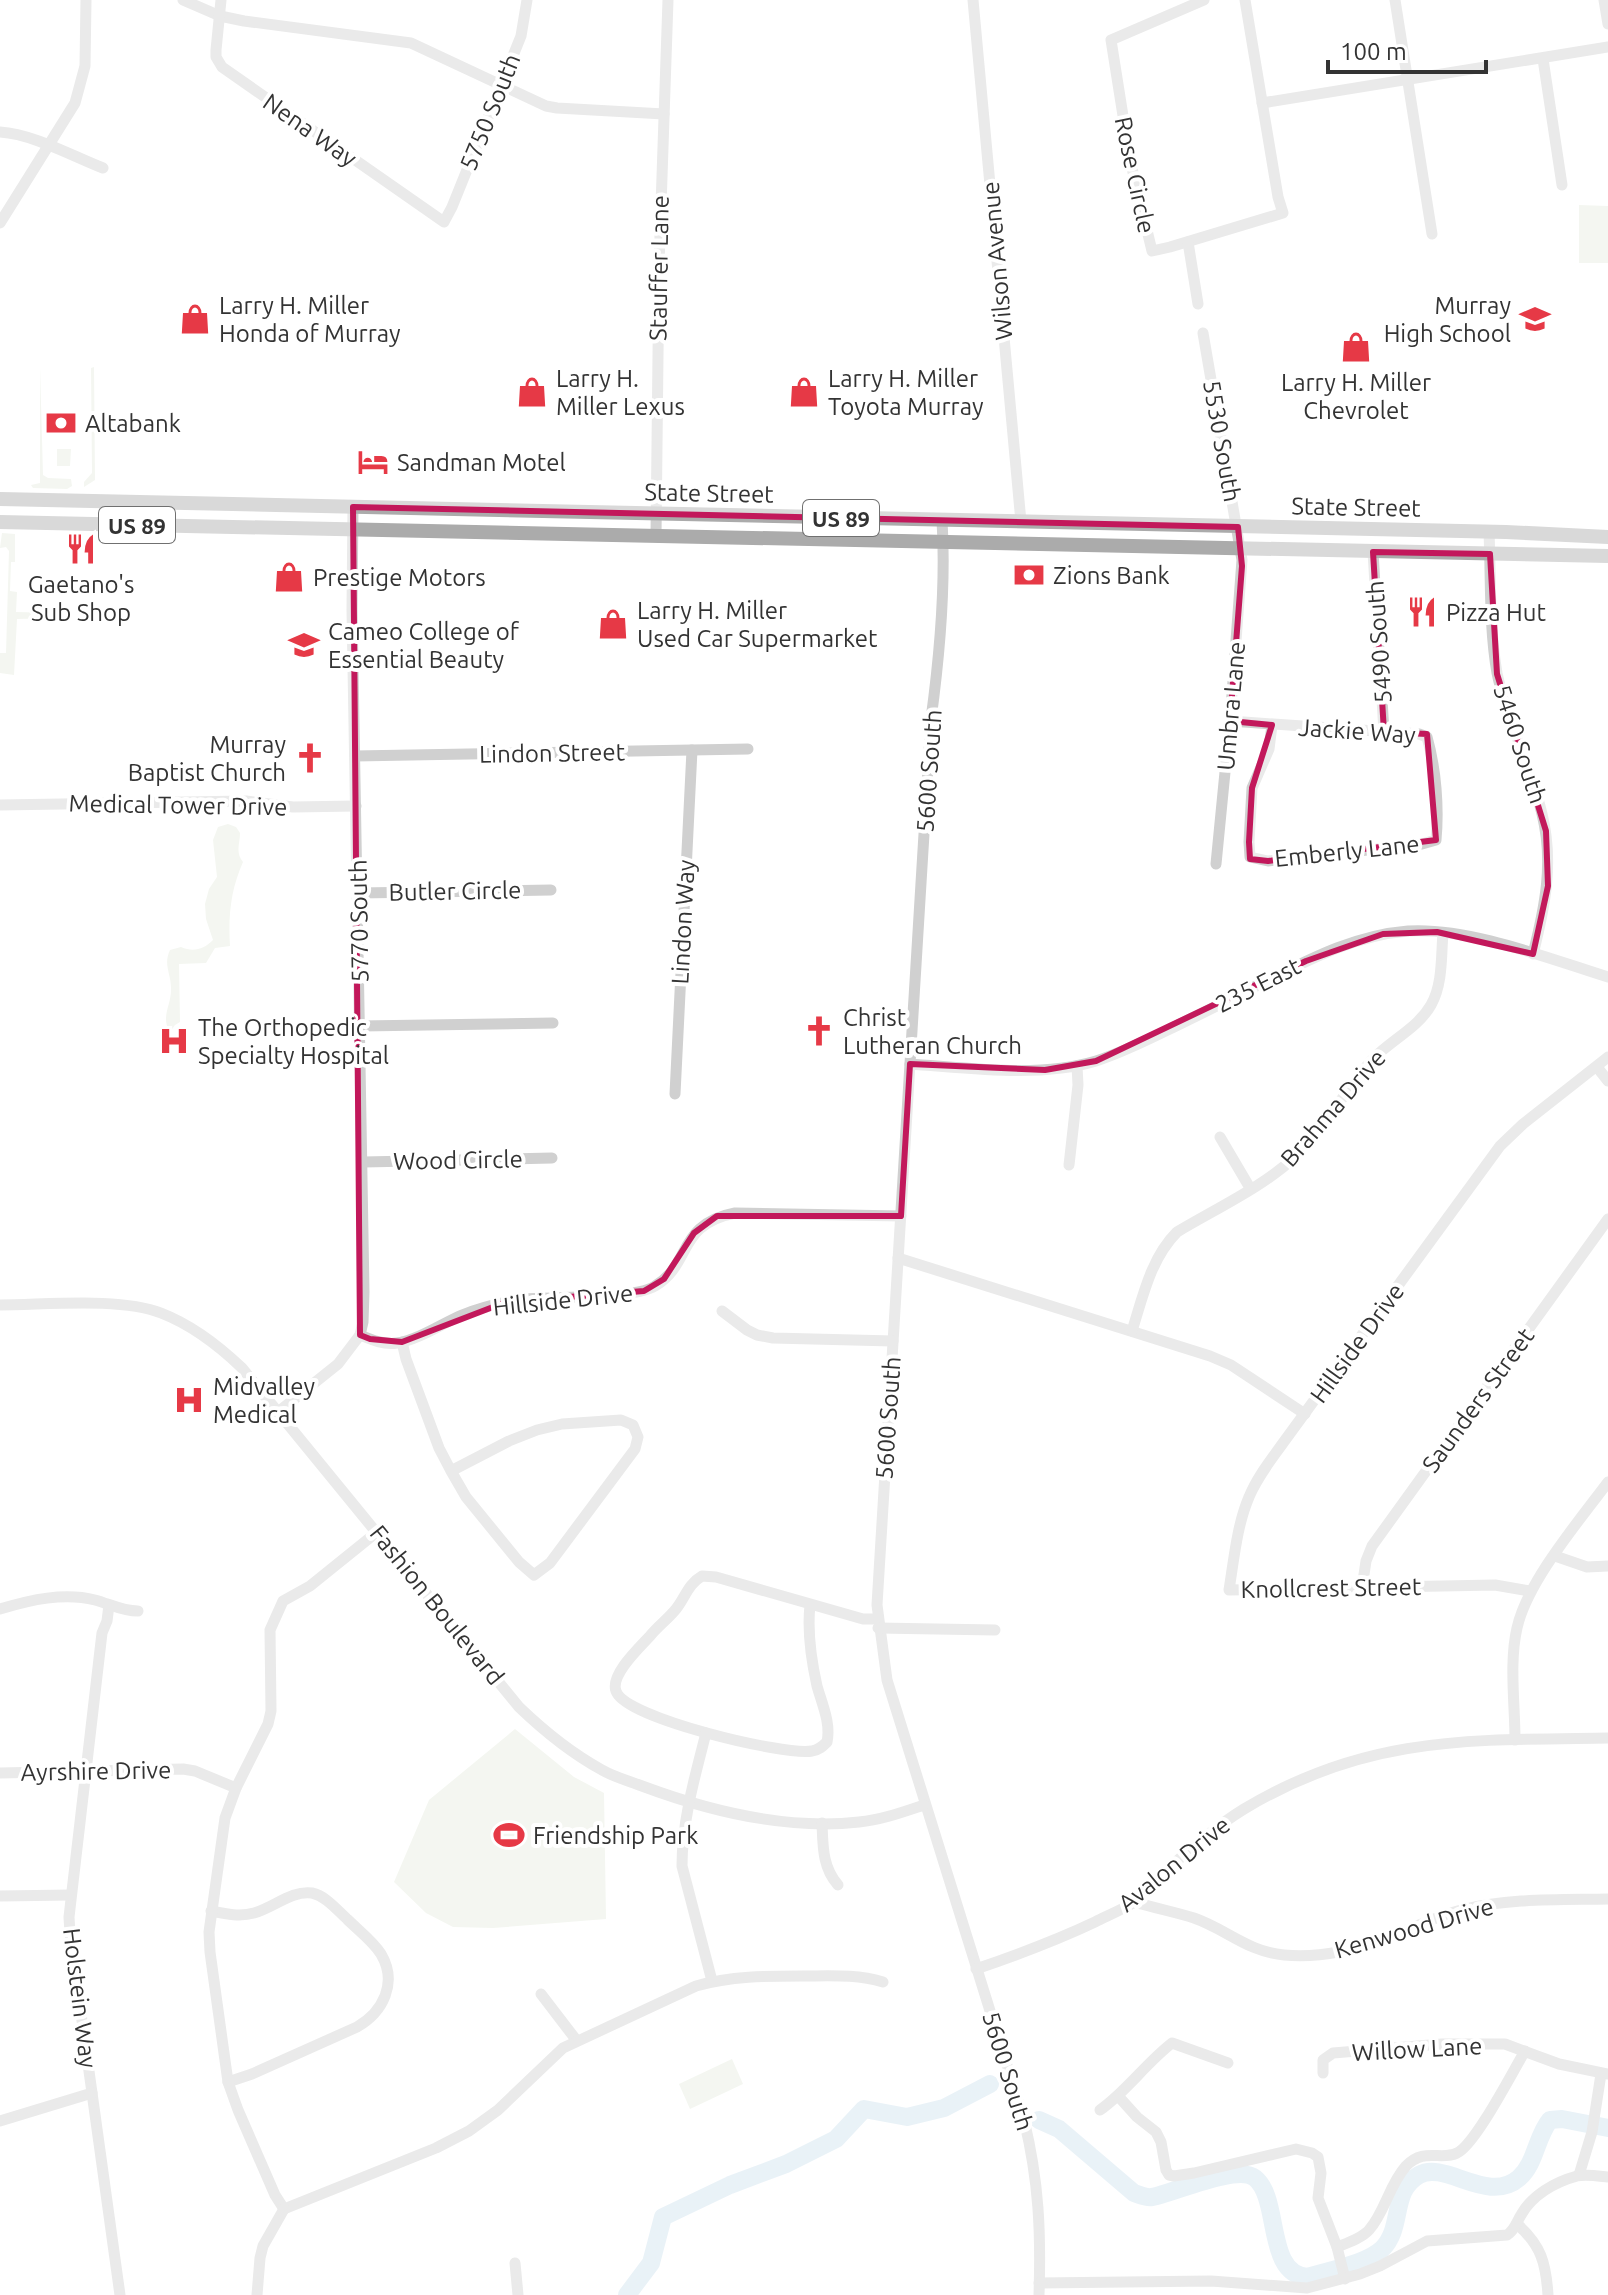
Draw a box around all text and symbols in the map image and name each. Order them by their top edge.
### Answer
scale bar [1328,24,1486,74]
text: 100 m [1340,38,1407,65]
street label: 5750 South [454,50,526,174]
street label: Nena Way [258,88,362,172]
street label: Rose Circle [1109,114,1161,236]
street label: Wilson Avenue [977,180,1017,342]
street label: Stauffer Lane [644,195,674,341]
place label: Larry H. Miller Honda of Murray [219,292,401,347]
place label: Murray High School [1384,292,1511,347]
shop icon: Larry H. Miller Honda of Murray [178,302,212,336]
school or university icon: Murray High School [1518,302,1552,336]
shop icon: Larry H. Miller Chevrolet [1339,330,1373,364]
place label: Larry H. Miller Lexus [556,365,685,420]
place label: Larry H. Miller Toyota Murray [828,365,984,420]
place label: Larry H. Miller Chevrolet [1281,369,1431,424]
shop icon: Larry H. Miller Lexus [515,375,549,409]
shop icon: Larry H. Miller Toyota Murray [787,375,821,409]
street label: 5530 South [1198,378,1246,504]
bank icon: Altabank [44,406,78,440]
place label: Altabank [85,410,181,437]
hotel icon: Sandman Motel [356,445,390,479]
place label: Sandman Motel [397,449,566,476]
street label: State Street [644,478,775,508]
street label: State Street [1291,492,1422,522]
road number: US 89 [803,500,879,536]
road number: US 89 [99,507,175,543]
restaurant icon: Gaetano's Sub Shop [64,532,98,566]
bank icon: Zions Bank [1012,558,1046,592]
shop icon: Prestige Motors [272,560,306,594]
place label: Zions Bank [1053,562,1170,589]
place label: Prestige Motors [313,564,486,591]
place label: Gaetano's Sub Shop [28,571,134,626]
street label: 5490 South [1361,580,1397,704]
restaurant icon: Pizza Hut [1405,595,1439,629]
place label: Larry H. Miller Used Car Supermarket [637,597,878,652]
place label: Pizza Hut [1446,599,1546,626]
shop icon: Larry H. Miller Used Car Supermarket [596,607,630,641]
place label: Cameo College of Essential Beauty [328,618,520,673]
school or university icon: Cameo College of Essential Beauty [287,628,321,662]
street label: Umbra Lane [1212,640,1250,772]
street label: 5460 South [1488,681,1552,807]
street label: 5600 South [911,709,947,833]
street label: Jackie Way [1297,713,1417,749]
place label: Murray Baptist Church [128,731,286,786]
street label: Lindon Street [479,738,626,768]
church icon: Murray Baptist Church [293,741,327,775]
street label: Medical Tower Drive [68,790,288,820]
street label: Emberly Lane [1273,830,1421,872]
street label: 5770 South [344,859,374,983]
street label: Lindon Way [666,859,700,985]
street label: Butler Circle [388,876,522,906]
street label: 235 East [1211,952,1305,1018]
place label: Christ Lutheran Church [843,1004,1022,1059]
place label: The Orthopedic Specialty Hospital [198,1014,389,1069]
church icon: Christ Lutheran Church [802,1014,836,1048]
hospital icon: The Orthopedic Specialty Hospital [157,1024,191,1058]
street label: Brahma Drive [1275,1044,1391,1172]
street label: Wood Circle [393,1145,523,1175]
street label: Hillside Drive [1305,1278,1409,1408]
street label: Hillside Drive [492,1279,634,1321]
street label: Saunders Street [1417,1322,1540,1477]
street label: 5600 South [870,1356,906,1480]
place label: Midvalley Medical [213,1373,316,1428]
hospital icon: Midvalley Medical [172,1383,206,1417]
street label: Fashion Boulevard [365,1520,509,1690]
street label: Knollcrest Street [1240,1573,1422,1603]
street label: Ayrshire Drive [20,1756,172,1786]
street label: Avalon Drive [1113,1811,1235,1917]
sports icon: Friendship Park [492,1818,526,1852]
place label: Friendship Park [533,1822,698,1849]
street label: Kenwood Drive [1331,1892,1497,1964]
street label: Holstein Way [58,1927,102,2070]
street label: 5600 South [977,2008,1039,2134]
street label: Willow Lane [1351,2032,1483,2066]

